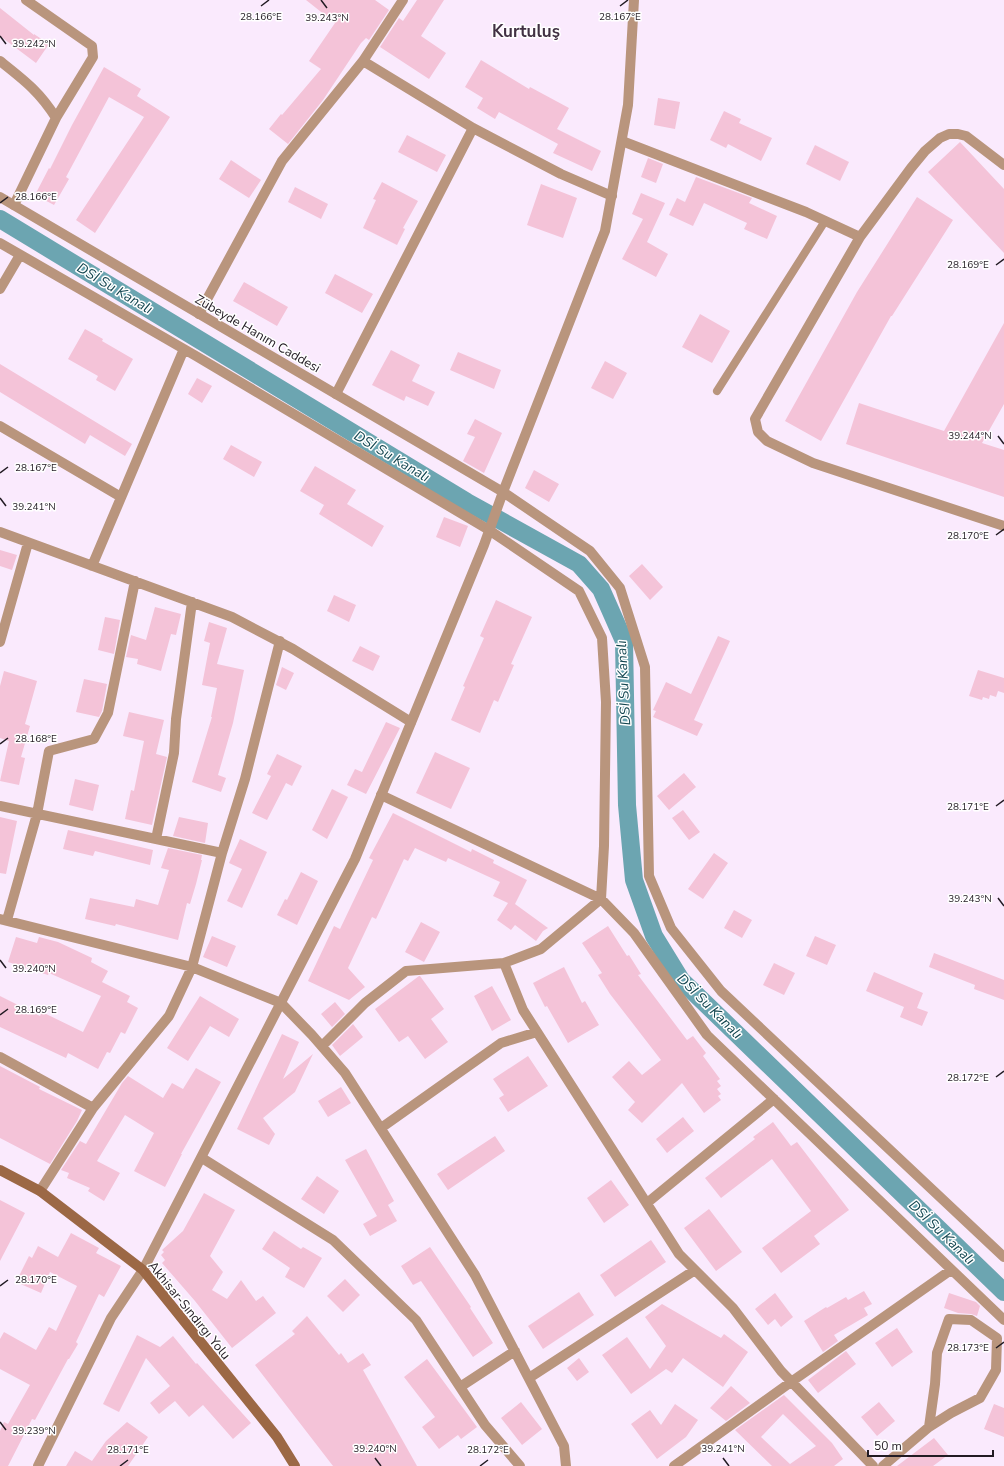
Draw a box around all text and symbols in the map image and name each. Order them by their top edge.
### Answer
text: 28.166°E [240,10,282,24]
text: 28.167°E [599,10,641,24]
text: 39.243°N [305,11,349,25]
district label: Kurtuluş [492,20,560,43]
text: 39.242°N [12,37,56,51]
text: 28.166°E [15,190,57,204]
water label: DSİ Su Kanalı [73,258,156,319]
text: 28.169°E [947,258,989,272]
street label: Zübeyde Hanım Caddesi [191,291,324,377]
water label: DSİ Su Kanalı [350,426,433,487]
text: 39.244°N [948,429,992,443]
text: 28.167°E [15,461,57,475]
text: 39.241°N [12,500,56,514]
text: 28.170°E [947,529,989,543]
water label: DSİ Su Kanalı [612,640,635,726]
text: 28.168°E [15,732,57,746]
text: 28.171°E [947,800,989,814]
text: 39.243°N [948,892,992,906]
text: 39.240°N [12,962,56,976]
water label: DSİ Su Kanalı [673,970,746,1043]
text: 28.169°E [15,1003,57,1017]
text: 28.172°E [947,1071,989,1085]
water label: DSİ Su Kanalı [904,1196,979,1269]
street label: Akhisar-Sındırgı Yolu [144,1258,235,1364]
text: 28.170°E [15,1273,57,1287]
text: 28.173°E [947,1341,989,1355]
text: 39.239°N [12,1424,56,1438]
scale bar [868,1432,993,1458]
text: 50 m [874,1438,902,1454]
text: 39.240°N [353,1442,397,1456]
text: 39.241°N [701,1442,745,1456]
text: 28.171°E [107,1443,149,1457]
text: 28.172°E [467,1443,509,1457]

